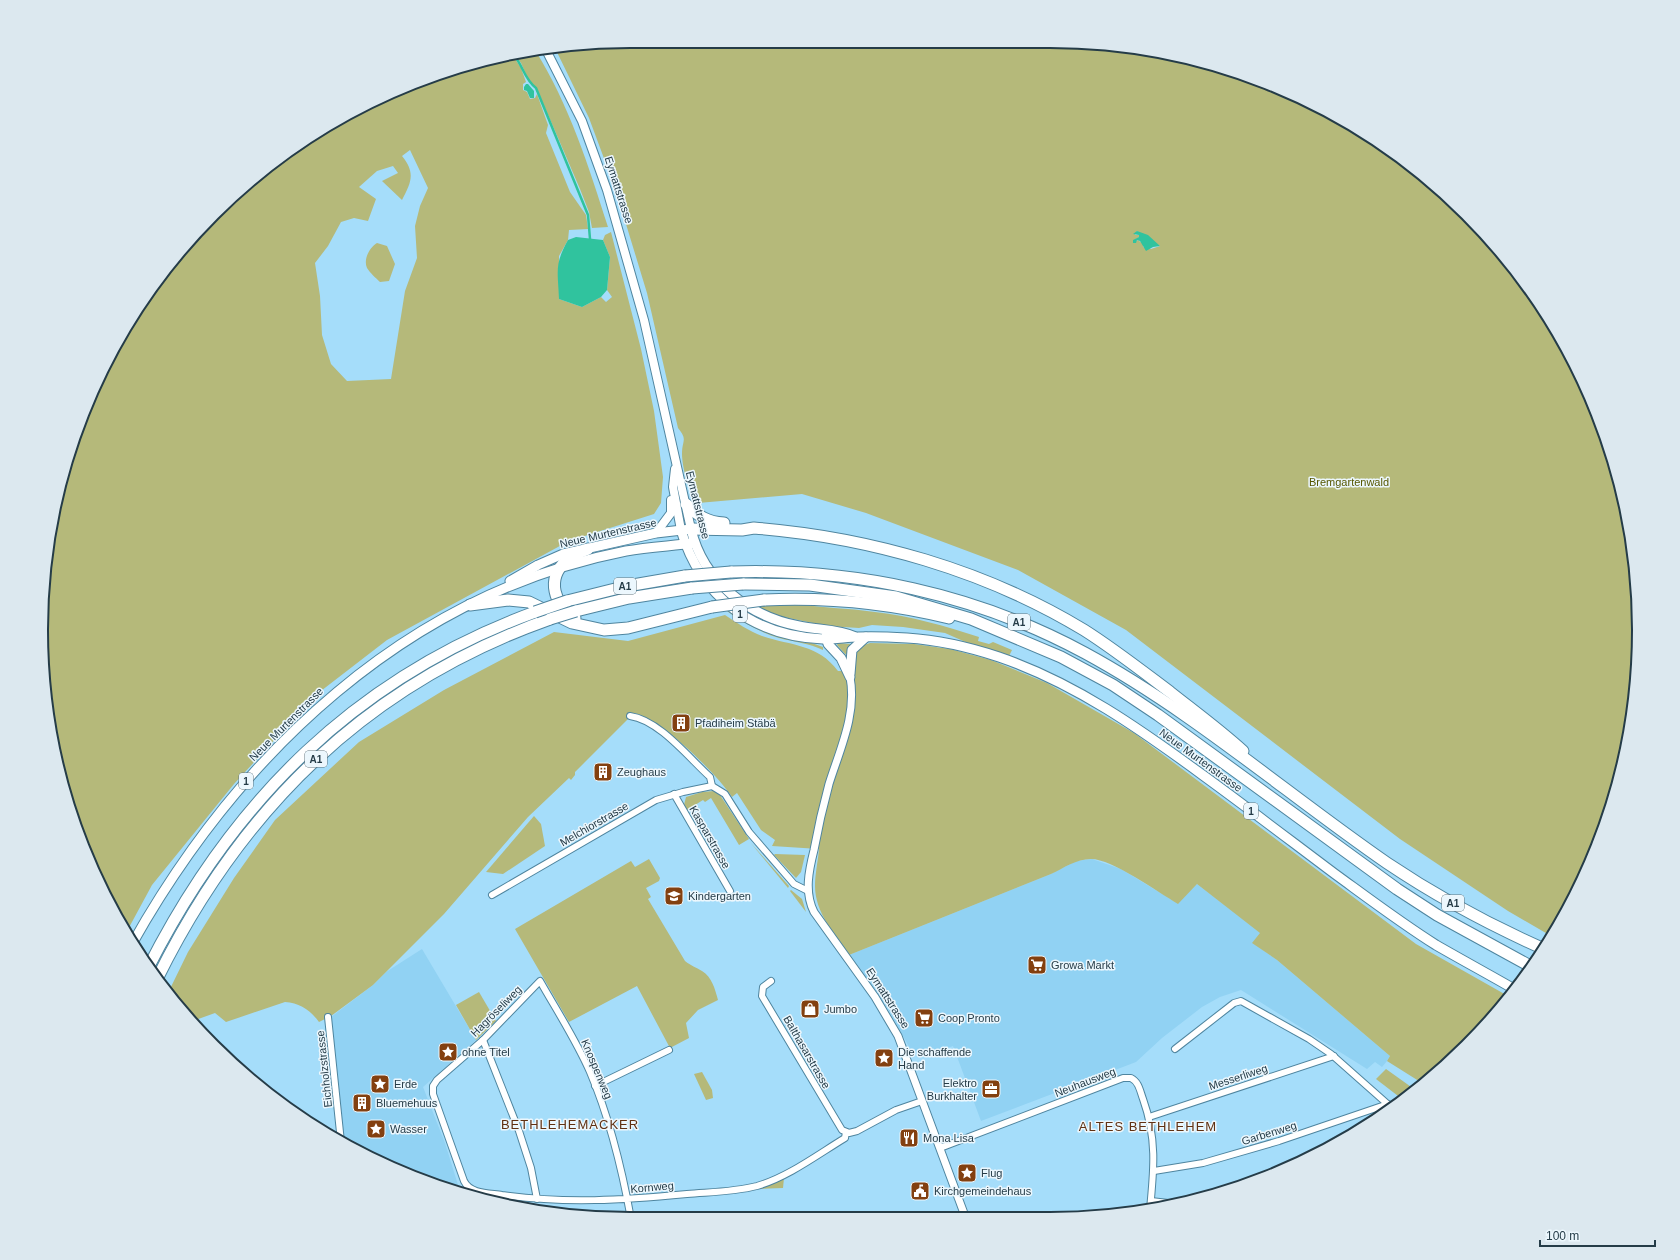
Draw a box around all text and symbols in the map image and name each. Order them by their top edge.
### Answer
street label: Eymattstrasse [603,155,635,225]
street label: Eymattstrasse [684,470,712,540]
park label: Bremgartenwald [1309,476,1389,488]
street label: Neue Murtenstrasse [558,516,658,550]
road number: A1 [614,578,636,594]
road number: 1 [733,606,747,622]
road number: A1 [1008,614,1030,630]
street label: Neue Murtenstrasse [247,685,325,763]
building icon: Pfadiheim Stäbä [670,712,692,734]
place label: Pfadiheim Stäbä [695,717,777,729]
street label: Neue Murtenstrasse [1157,726,1245,794]
road number: A1 [305,751,327,767]
building icon: Zeughaus [592,761,614,783]
place label: Zeughaus [617,766,666,778]
road number: 1 [239,773,253,789]
street label: Melchiorstrasse [558,800,630,848]
road number: 1 [1244,803,1258,819]
street label: Kasparstrasse [687,804,733,870]
school or university icon: Kindergarten [663,885,685,907]
place label: Kindergarten [688,890,751,902]
road number: A1 [1442,895,1464,911]
supermarket icon: Growa Markt [1026,954,1048,976]
place label: Growa Markt [1051,959,1114,971]
street label: Eymattstrasse [864,966,912,1030]
street label: Hagröseliweg [468,983,524,1039]
shop icon: Jumbo [799,998,821,1020]
place label: Jumbo [824,1003,857,1015]
supermarket icon: Coop Pronto [913,1007,935,1029]
place label: Coop Pronto [938,1012,1000,1024]
street label: Balthasarstrasse [781,1014,833,1090]
street label: Eichholzstrasse [314,1030,334,1108]
street label: Knospenweg [579,1037,615,1101]
place icon: ohne Titel [437,1041,459,1063]
place label: ohne Titel [462,1046,510,1058]
place label: Die schaffende Hand [898,1046,971,1071]
place icon: Die schaffende Hand [873,1047,895,1069]
street label: Messerliweg [1207,1062,1269,1092]
street label: Neuhausweg [1053,1065,1117,1099]
place icon: Erde [369,1073,391,1095]
place label: Elektro Burkhalter [927,1077,977,1102]
place label: Erde [394,1078,417,1090]
office icon: Elektro Burkhalter [980,1078,1002,1100]
building icon: Bluemehuus [351,1092,373,1114]
place label: Bluemehuus [376,1097,438,1109]
district label: BETHLEHEMACKER [501,1117,639,1132]
place icon: Wasser [365,1118,387,1140]
district label: ALTES BETHLEHEM [1079,1119,1217,1134]
street label: Garbenweg [1240,1119,1298,1147]
place label: Wasser [390,1123,427,1135]
restaurant icon: Mona Lisa [898,1127,920,1149]
place label: Mona Lisa [923,1132,975,1144]
place icon: Flug [956,1162,978,1184]
place label: Flug [981,1167,1002,1179]
street label: Kornweg [630,1179,674,1195]
public building icon: Kirchgemeindehaus [909,1180,931,1202]
place label: Kirchgemeindehaus [934,1185,1032,1197]
scale bar [1540,1222,1655,1248]
text: 100 m [1546,1229,1579,1243]

